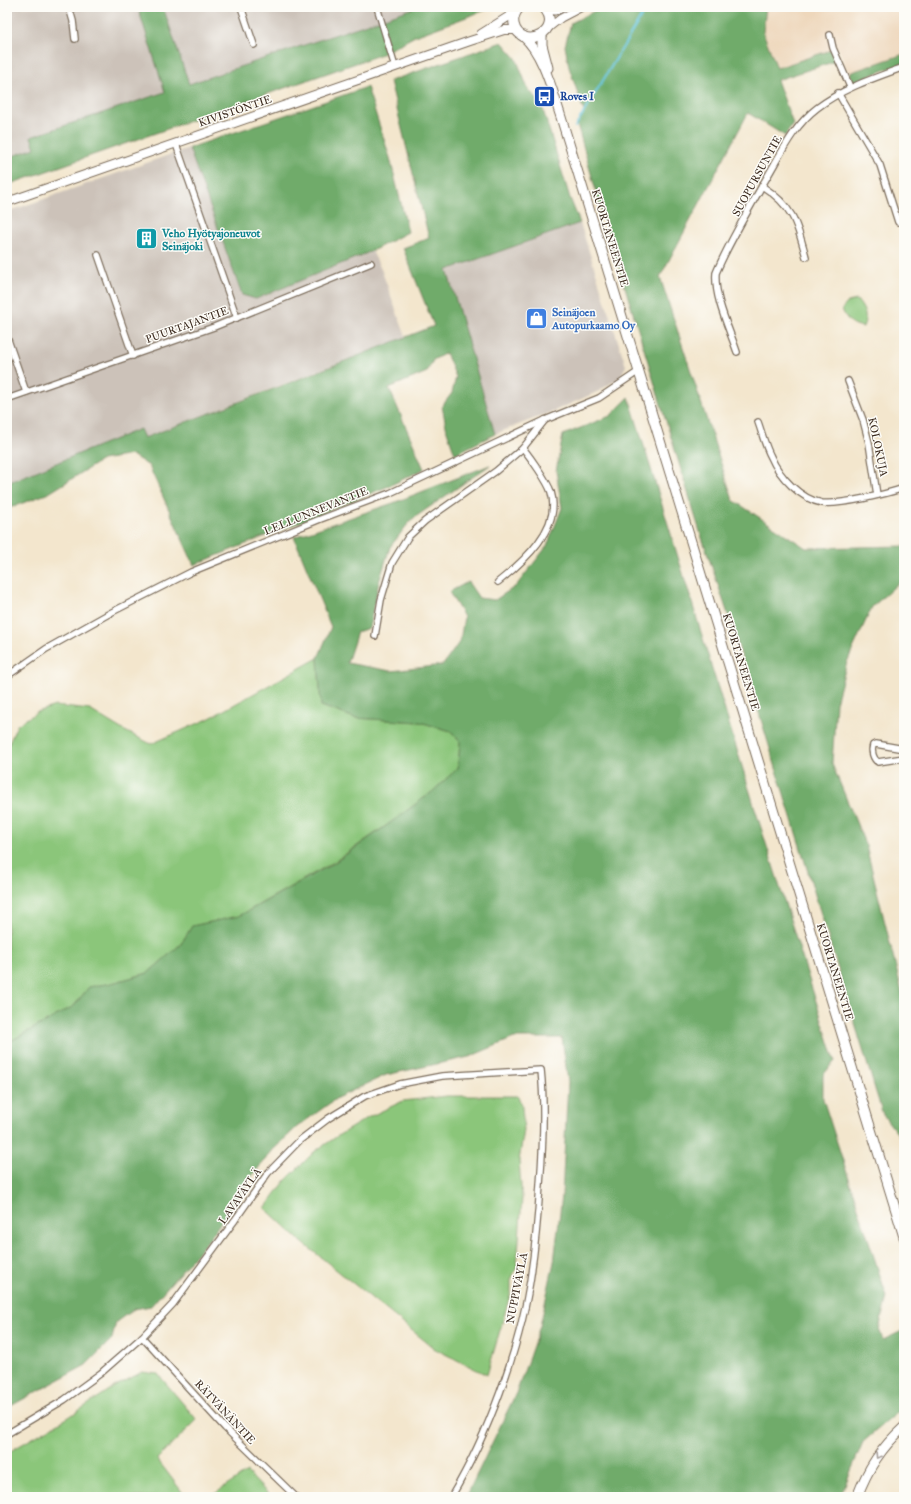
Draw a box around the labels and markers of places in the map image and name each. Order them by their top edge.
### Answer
bus stop icon: Roves I [531,83,557,109]
place label: Roves I [560,90,594,103]
building icon: Veho Hyötyajoneuvot Seinäjoki [134,226,160,252]
place label: Veho Hyötyajoneuvot Seinäjoki [161,227,261,254]
shop icon: Seinäjoen Autopurkaamo Oy [523,305,549,331]
place label: Seinäjoen Autopurkaamo Oy [551,306,636,333]

